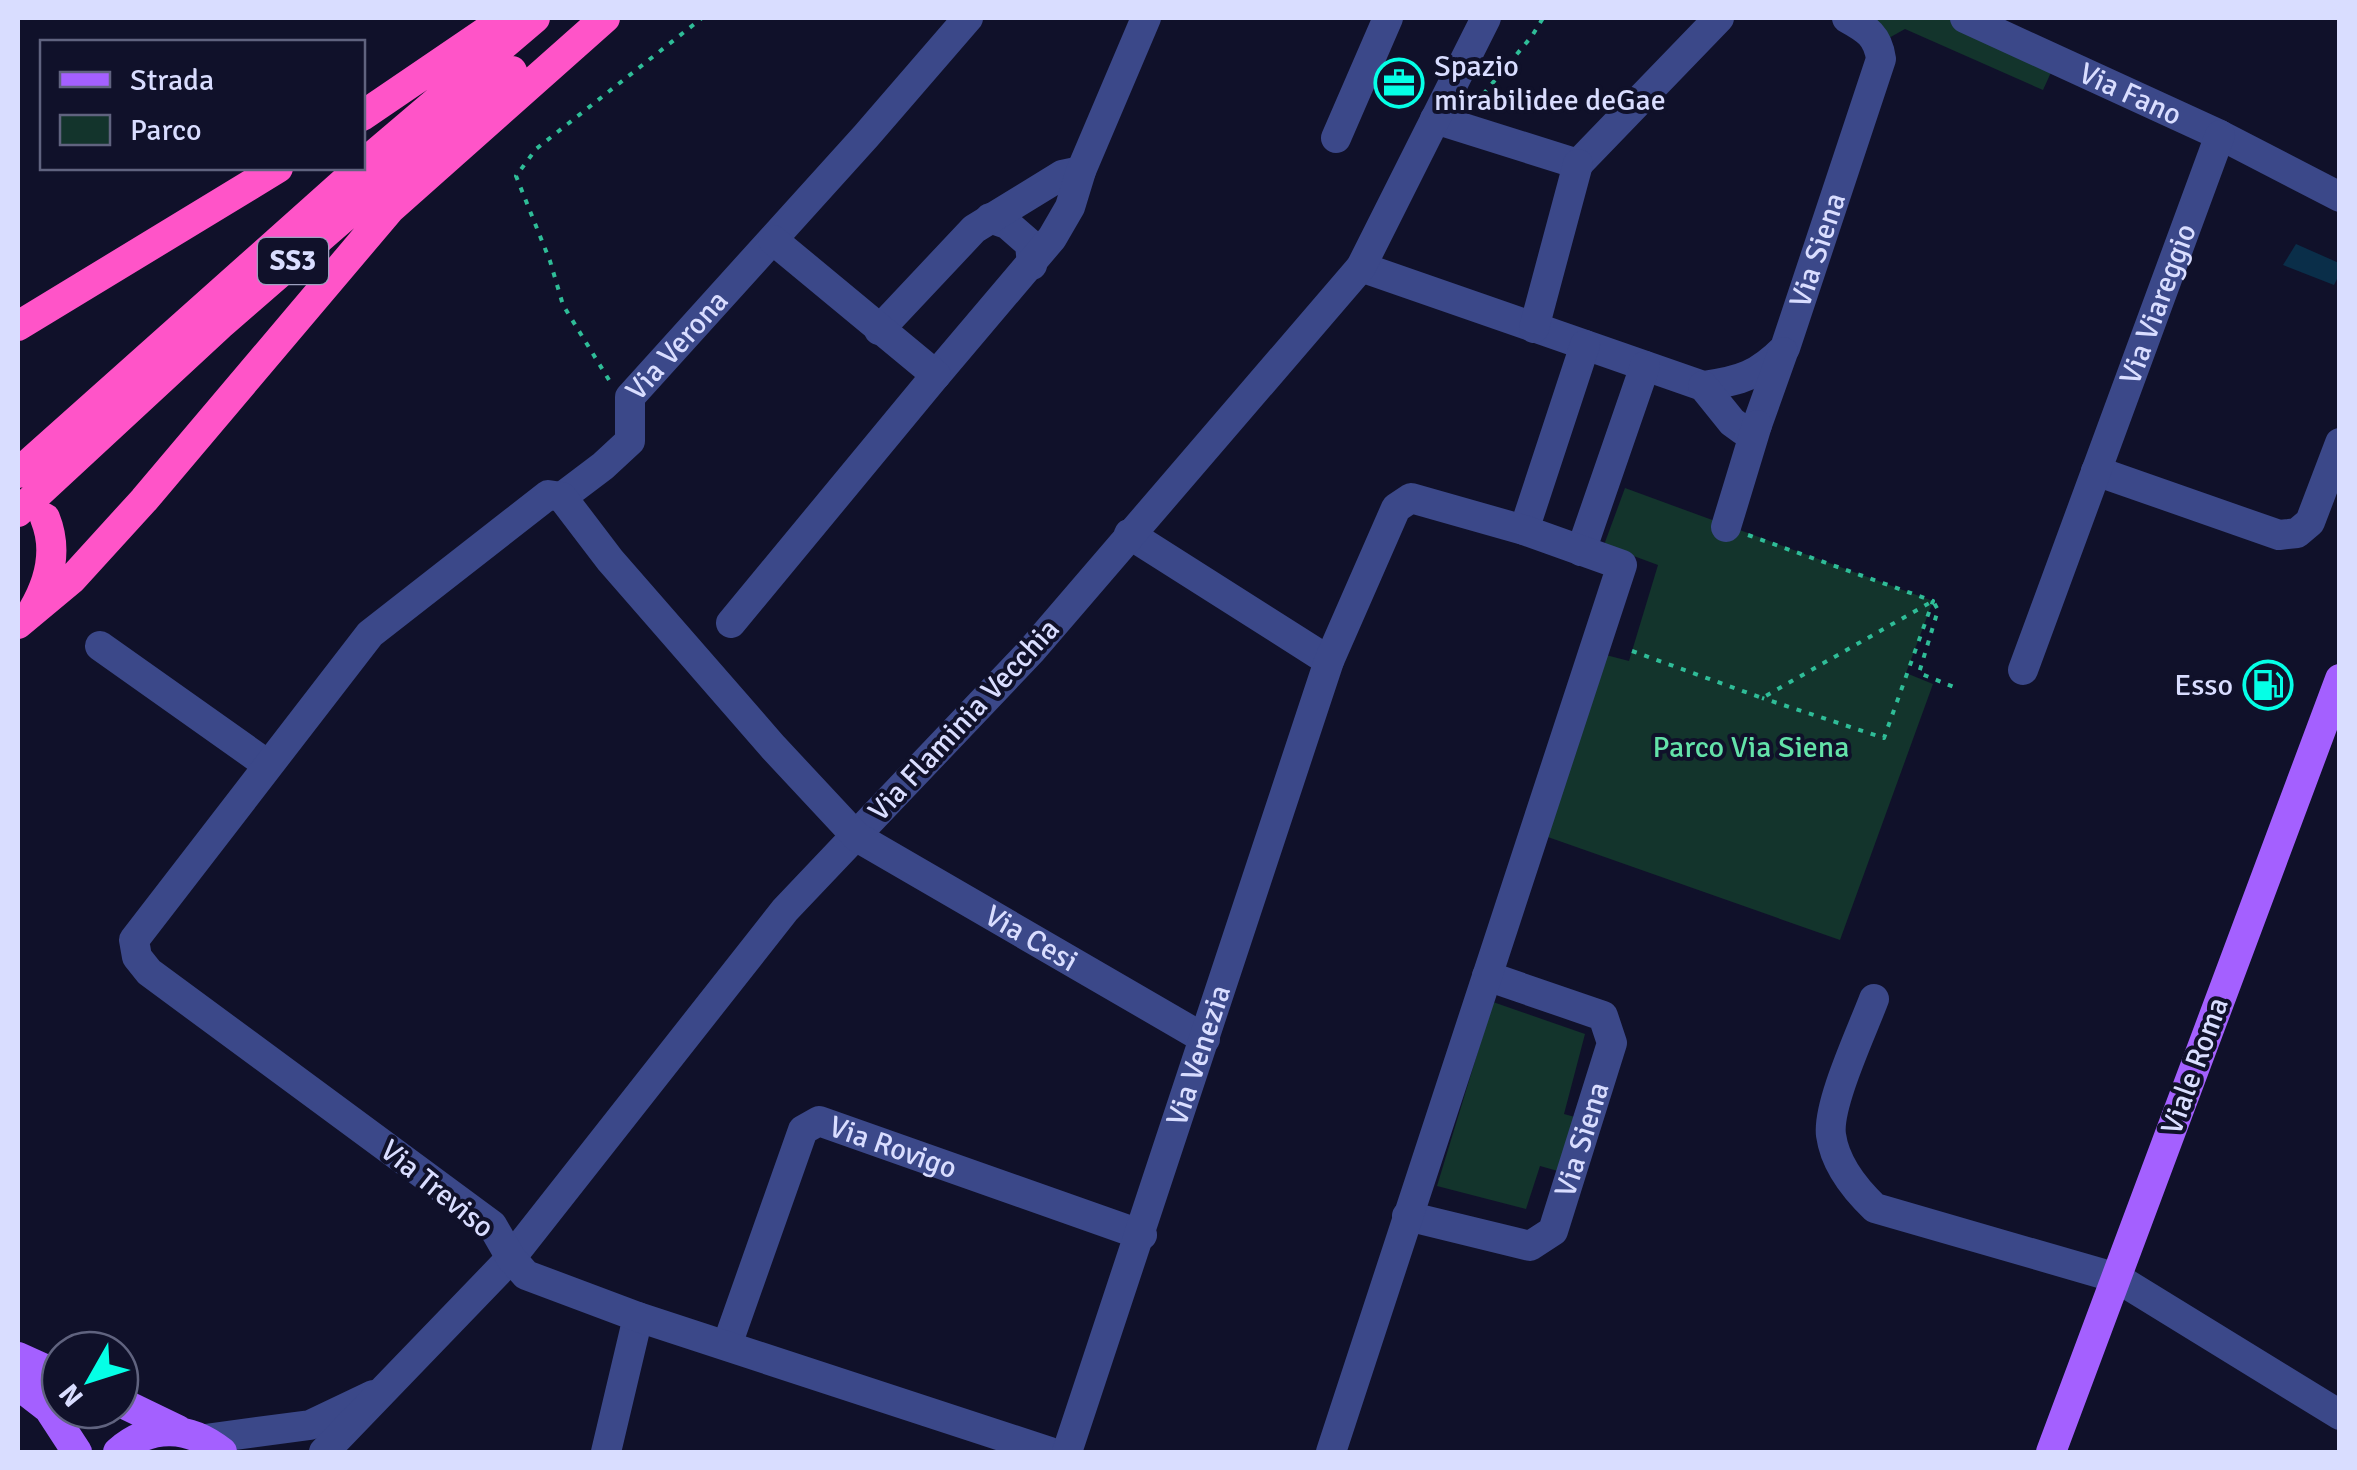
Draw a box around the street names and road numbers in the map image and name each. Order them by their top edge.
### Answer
street label: Via Fano [2073,54,2188,133]
street label: Via Siena [1781,188,1854,312]
street label: Via Viareggio [2111,218,2204,390]
road number: SS3 [258,238,328,284]
street label: Via Verona [618,283,736,408]
street label: Via Flaminia Vecchia [861,611,1067,829]
street label: Via Cesi [978,897,1085,980]
street label: Via Venezia [1158,980,1239,1130]
street label: Viale Roma [2153,992,2237,1140]
street label: Via Siena [1546,1077,1617,1202]
street label: Via Rovigo [824,1108,962,1187]
street label: Via Treviso [373,1132,501,1246]

